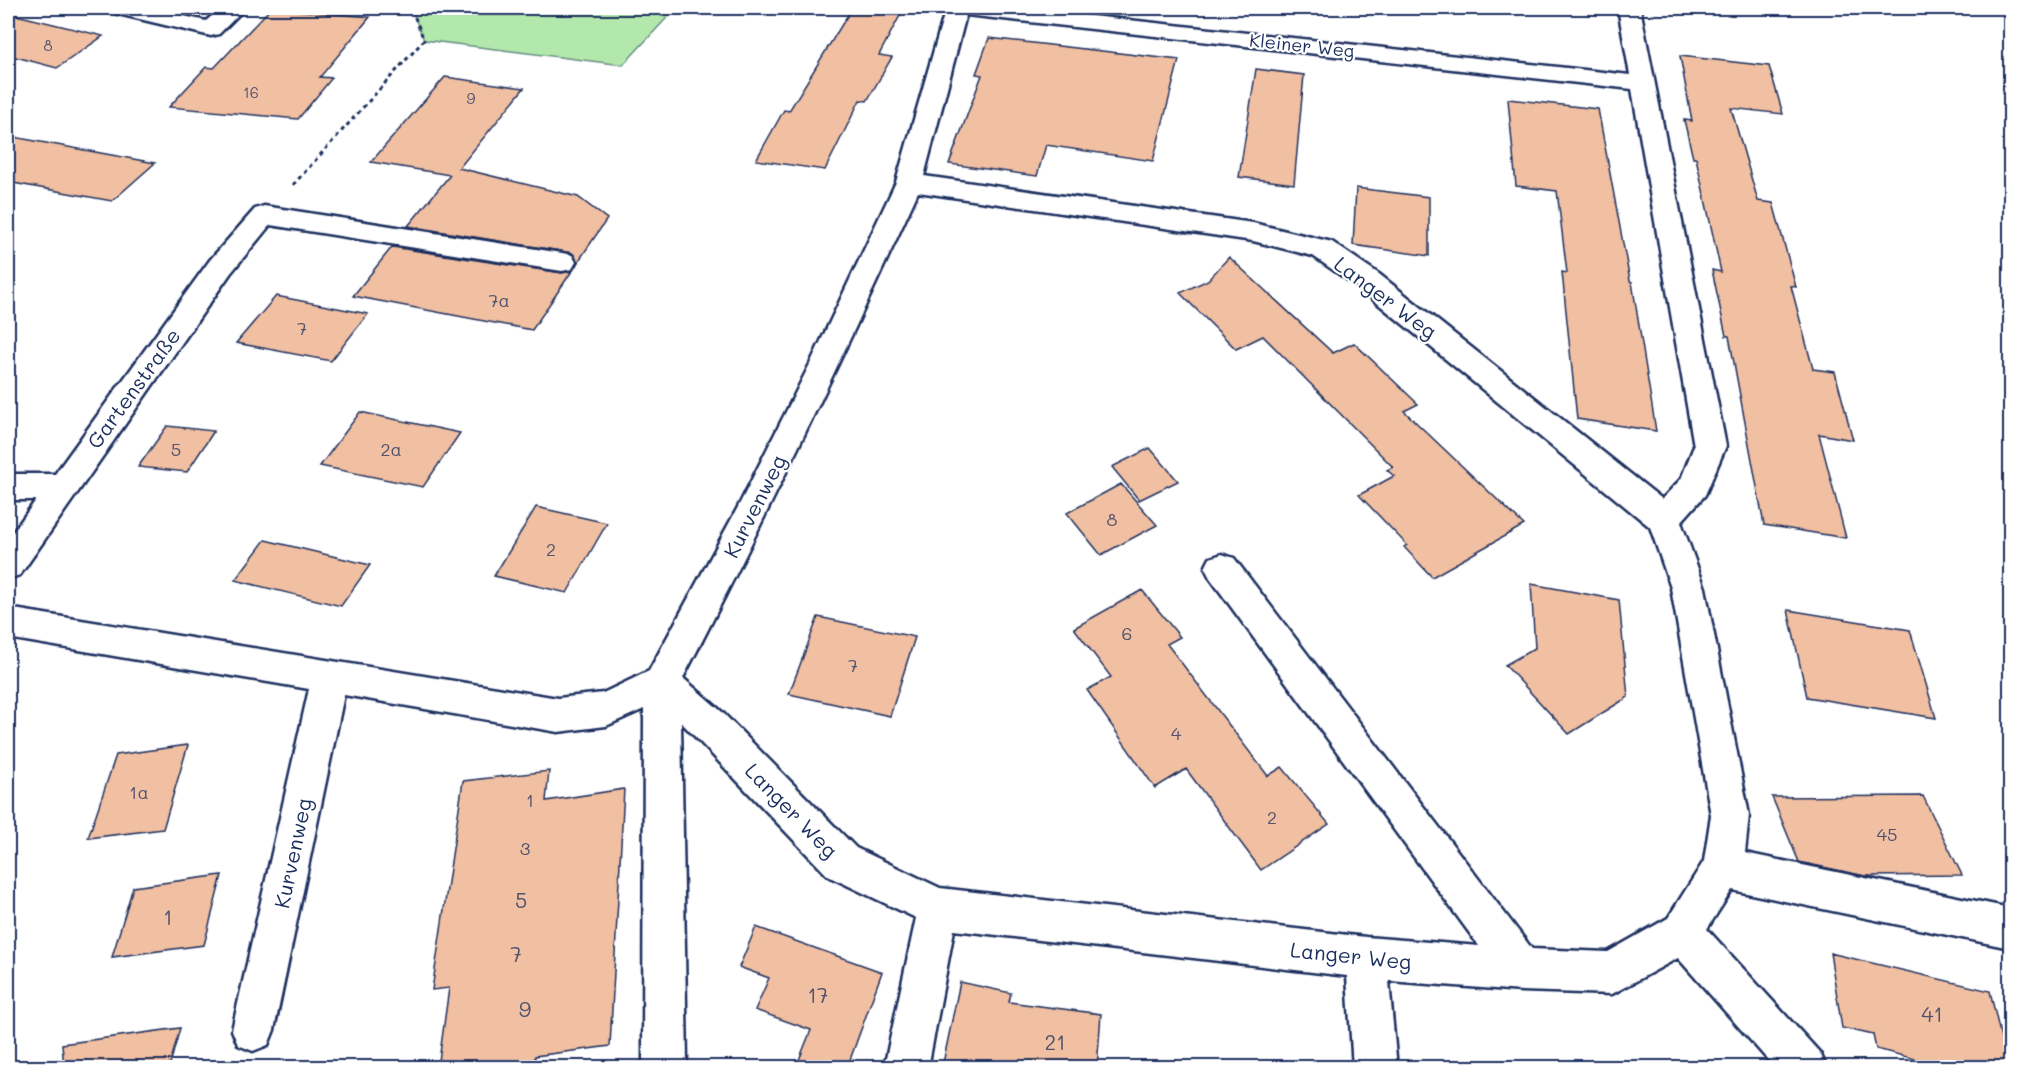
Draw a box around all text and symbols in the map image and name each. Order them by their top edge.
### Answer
street label: Kleiner Weg [1248,28,1356,62]
house number: 8 [43,35,53,55]
house number: 16 [243,82,259,102]
house number: 9 [467,88,476,108]
street label: Langer Weg [1329,250,1443,344]
house number: 7a [488,288,510,312]
house number: 7 [297,316,307,340]
street label: Gartenstraße [80,322,186,454]
house number: 5 [171,437,181,461]
house number: 2a [380,437,402,461]
street label: Kurvenweg [717,450,791,562]
house number: 8 [1107,507,1118,531]
house number: 2 [546,537,556,561]
house number: 6 [1122,621,1132,645]
house number: 7 [848,653,858,677]
house number: 4 [1171,721,1182,745]
street label: Langer Weg [740,757,844,863]
house number: 1a [129,780,149,804]
house number: 1 [526,788,534,812]
street label: Kurvenweg [267,795,317,911]
house number: 2 [1267,805,1277,829]
house number: 45 [1876,822,1898,846]
house number: 3 [520,836,530,860]
house number: 5 [515,886,527,913]
house number: 1 [163,903,173,930]
street label: Langer Weg [1289,935,1413,975]
house number: 7 [510,940,522,967]
house number: 17 [807,981,829,1008]
house number: 9 [519,995,531,1022]
house number: 41 [1921,1000,1943,1027]
house number: 21 [1044,1028,1066,1055]

